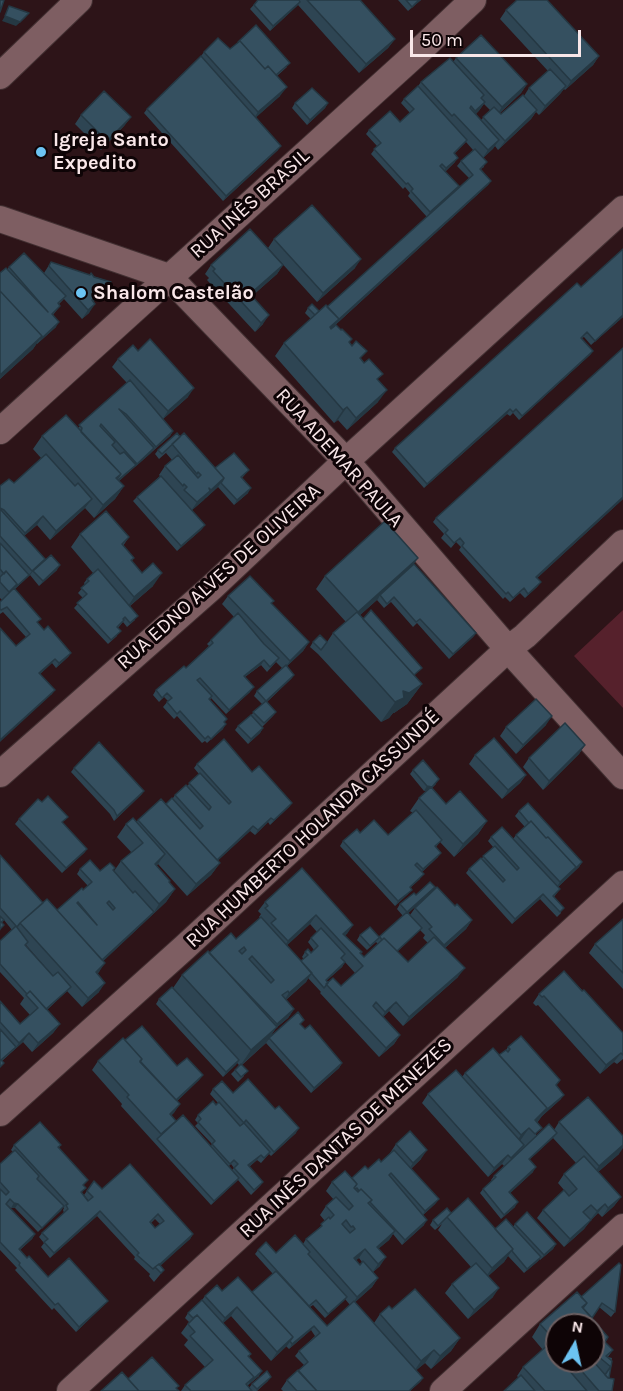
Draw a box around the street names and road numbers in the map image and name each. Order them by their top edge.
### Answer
street label: RUA INÊS BRASIL [185,144,315,264]
street label: RUA ADEMAR PAULA [270,384,408,532]
street label: RUA EDNO ALVES DE OLIVEIRA [112,479,326,675]
street label: RUA HUMBERTO HOLANDA CASSUNDÉ [181,705,445,953]
street label: RUA INÊS DANTAS DE MENEZES [235,1033,457,1243]

